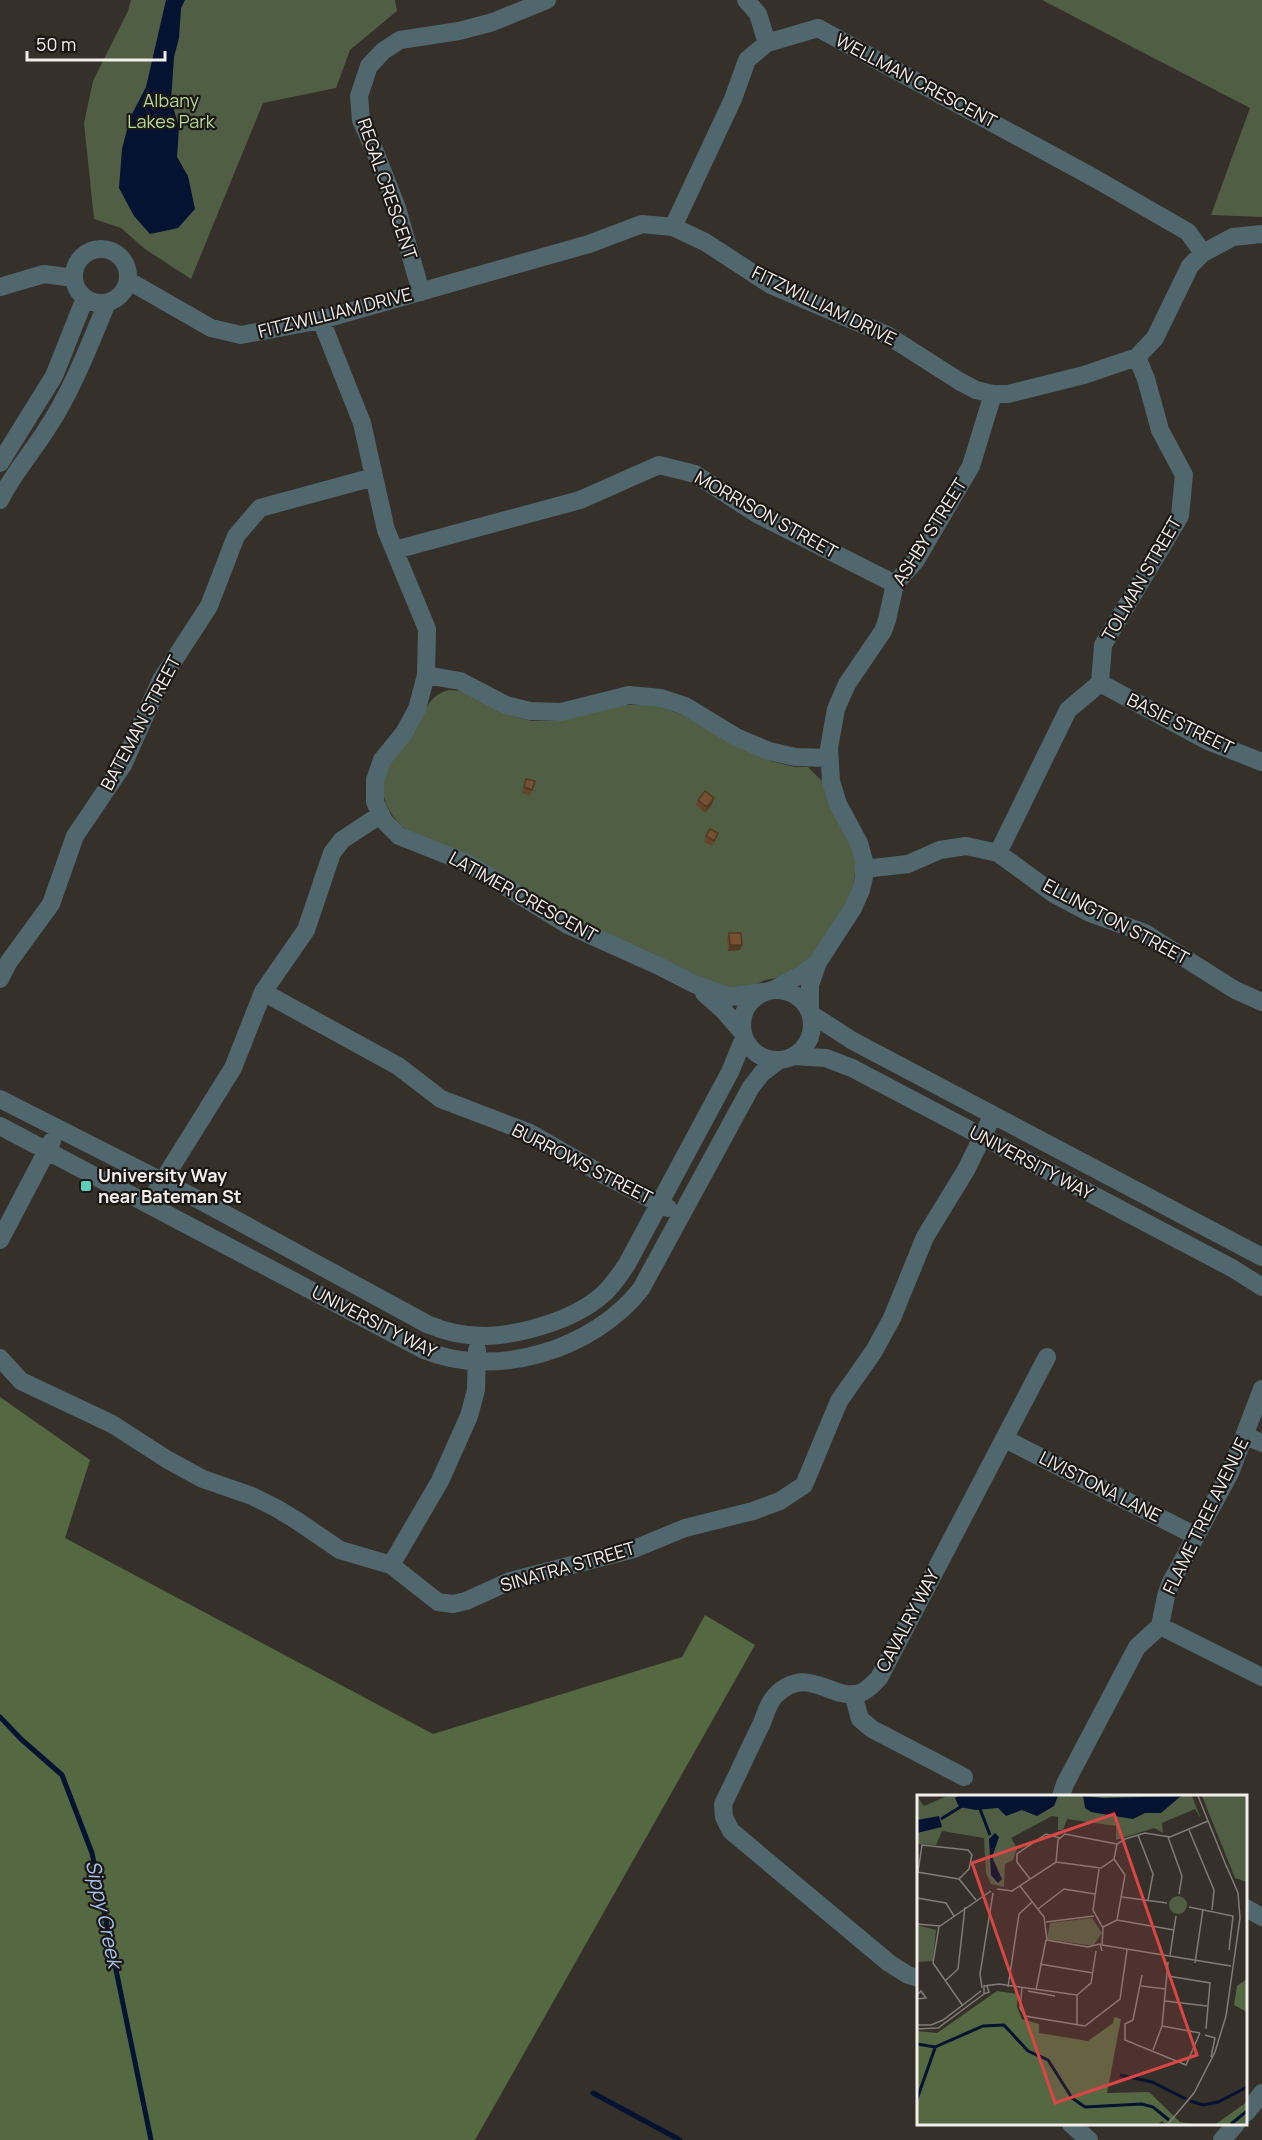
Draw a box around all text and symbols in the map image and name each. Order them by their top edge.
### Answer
scale bar [27,24,165,62]
street label: WELLMAN CRESCENT [832,27,1001,133]
text: 50 m [36,32,76,56]
park label: Albany Lakes Park [127,88,216,133]
street label: REGAL CRESCENT [353,115,423,263]
street label: FITZWILLIAM DRIVE [748,260,901,350]
street label: FITZWILLIAM DRIVE [255,281,414,343]
street label: MORRISON STREET [691,465,842,563]
street label: ASHBY STREET [887,473,972,590]
street label: TOLMAN STREET [1096,512,1187,645]
street label: BATEMAN STREET [94,651,186,794]
street label: BASIE STREET [1123,687,1238,759]
street label: LATIMER CRESCENT [445,845,602,947]
street label: ELLINGTON STREET [1039,873,1194,970]
street label: BURROWS STREET [508,1117,657,1209]
street label: UNIVERSITY WAY [965,1119,1098,1205]
place label: University Way near Bateman St [98,1163,242,1208]
marker: University Way near Bateman St [79,1179,93,1193]
street label: UNIVERSITY WAY [308,1279,442,1363]
street label: FLAME TREE AVENUE [1157,1433,1253,1598]
street label: LIVISTONA LANE [1035,1445,1166,1527]
street label: SINATRA STREET [497,1535,638,1597]
street label: CAVALRY WAY [870,1564,945,1676]
inset map [917,1795,1247,2125]
water label: Sippy Creek [80,1858,130,1973]

